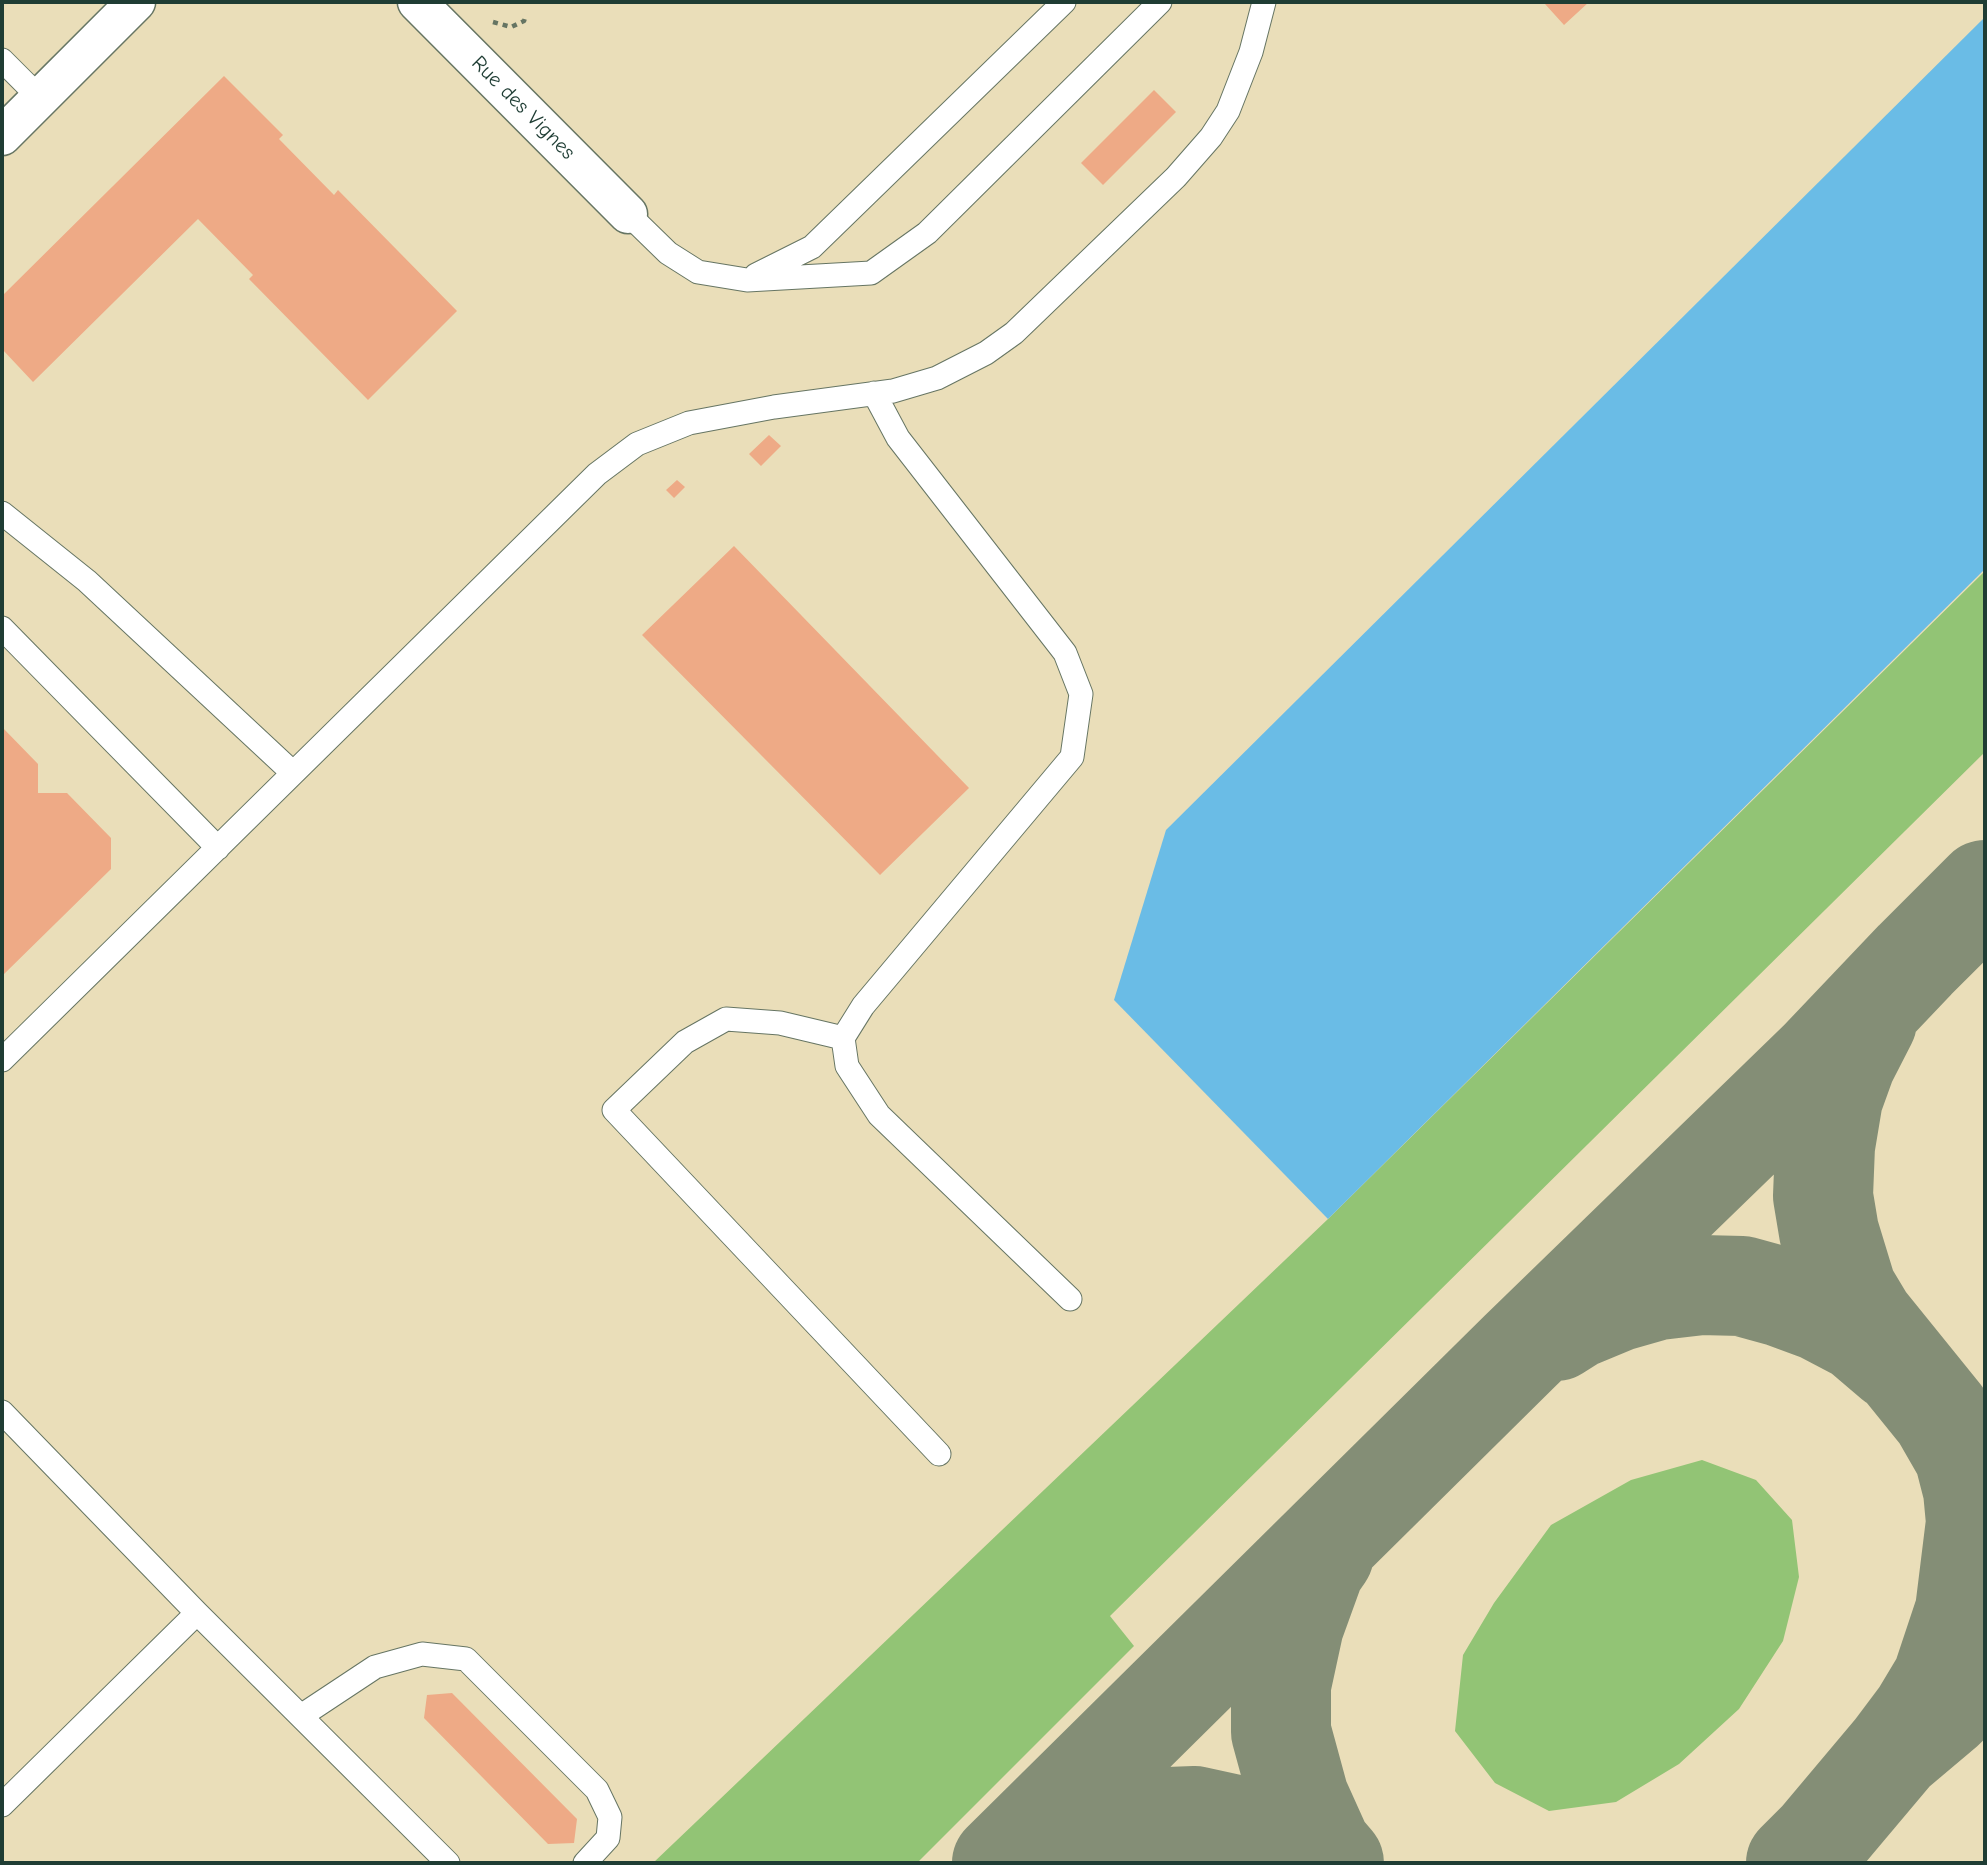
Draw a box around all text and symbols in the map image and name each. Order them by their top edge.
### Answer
street label: Rue des Vignes [466,51,580,165]

